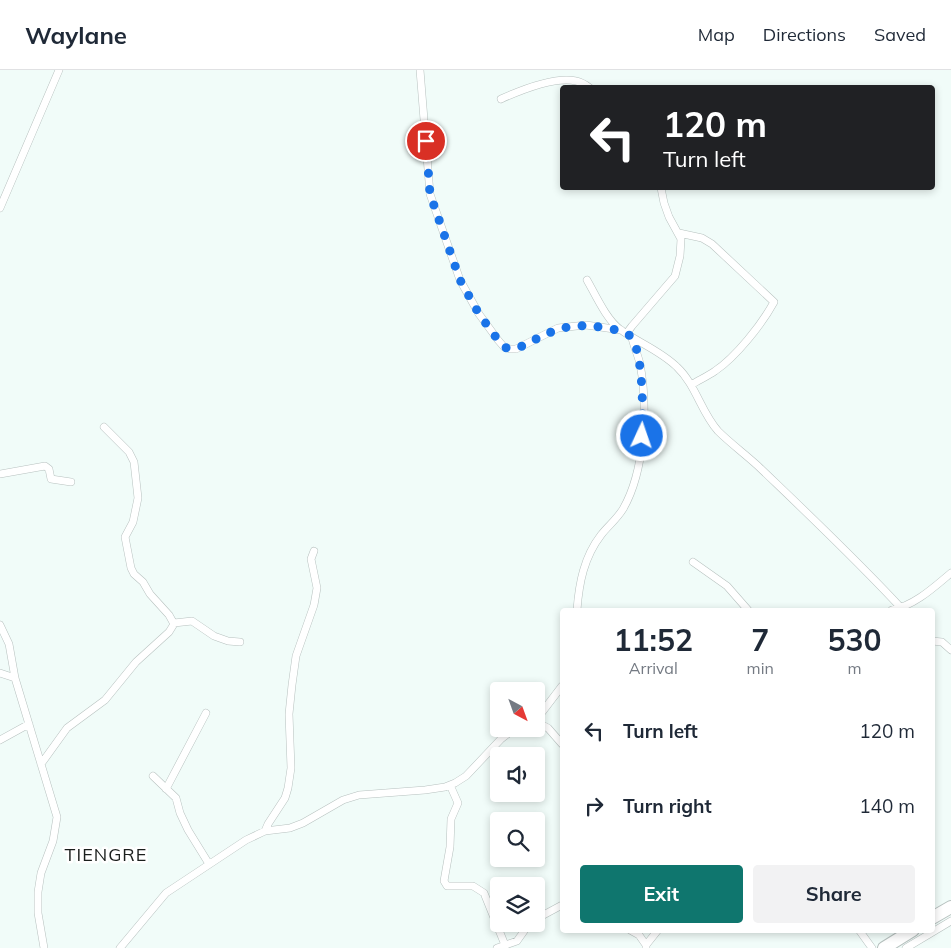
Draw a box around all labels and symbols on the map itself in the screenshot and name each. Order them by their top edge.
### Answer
pin [405,120,447,162]
position arrow [615,409,667,461]
north arrow [490,682,545,738]
district label: TIENGRE [65,843,147,866]

